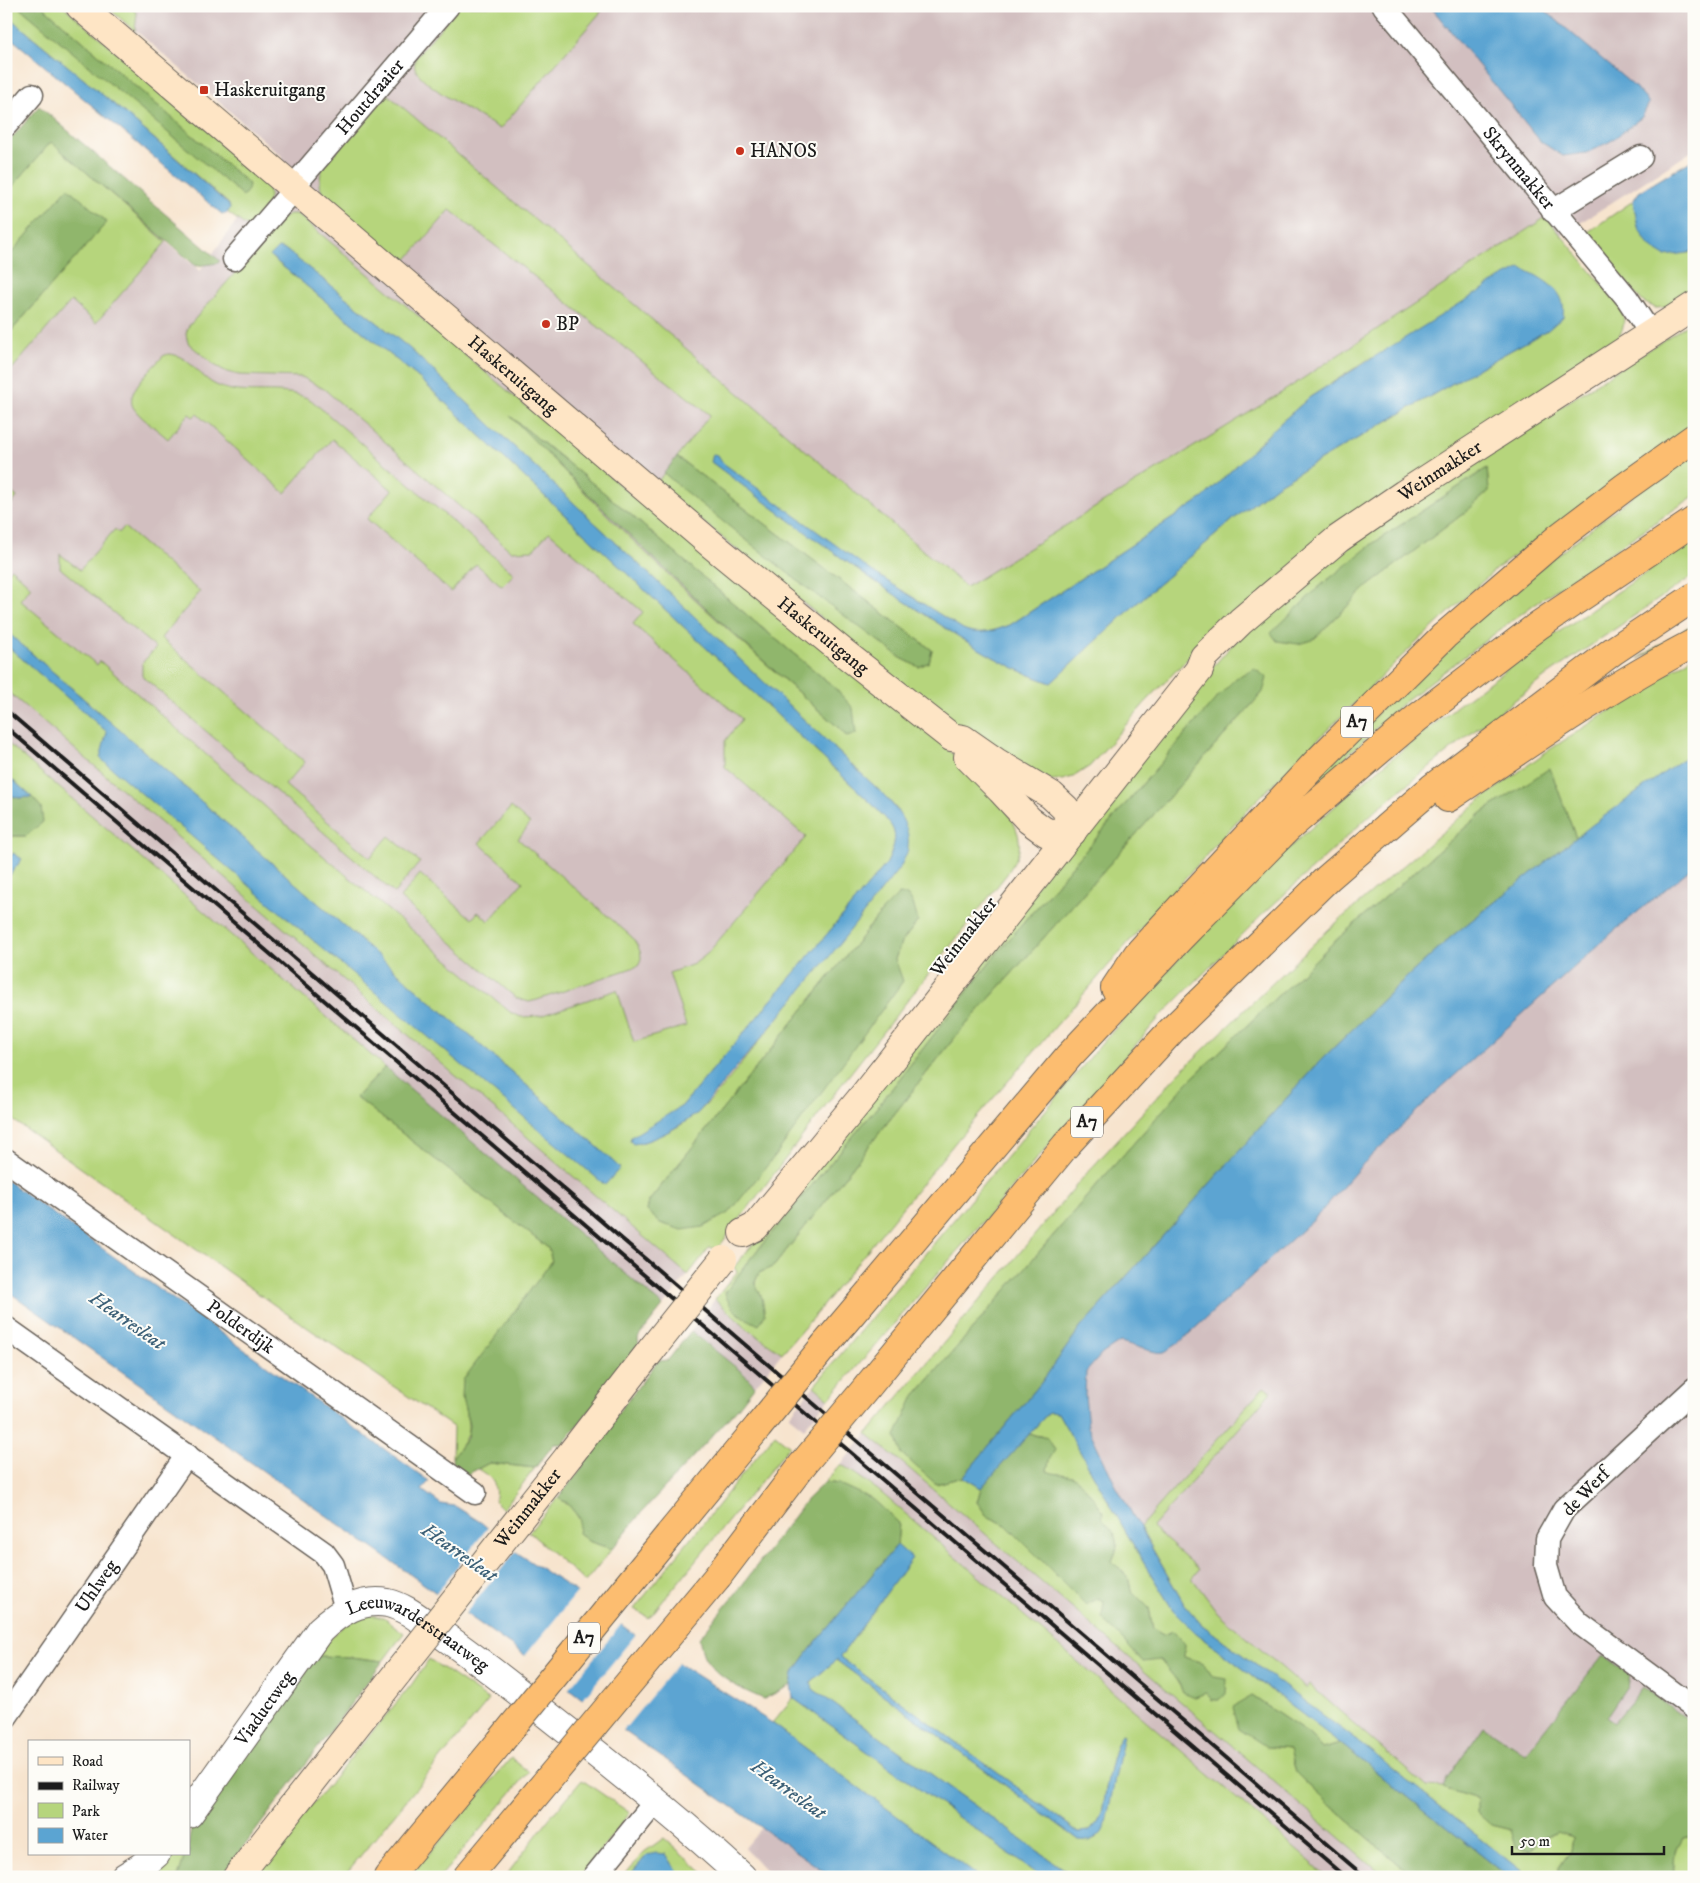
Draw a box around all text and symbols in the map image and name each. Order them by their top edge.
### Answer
street label: Houtdraaier [331,54,409,140]
place label: Haskeruitgang [214,79,326,102]
marker: Haskeruitgang [198,84,210,96]
street label: Skrynmakker [1478,122,1560,215]
place label: HANOS [750,140,817,163]
marker: HANOS [734,145,746,157]
place label: BP [556,313,579,336]
marker: BP [540,318,552,330]
street label: Haskeruitgang [463,330,563,421]
street label: Weinmakker [1393,435,1486,507]
street label: Haskeruitgang [773,592,874,680]
road number: A7 [1341,706,1373,738]
street label: Weinmakker [925,892,1002,982]
road number: A7 [1071,1106,1103,1138]
water label: Hearresleat [83,1285,171,1357]
street label: Polderdijk [202,1295,280,1359]
street label: de Werf [1557,1461,1617,1521]
street label: Weinmakker [489,1464,566,1553]
water label: Hearresleat [415,1517,503,1589]
street label: Uhlweg [70,1555,123,1617]
street label: Leeuwarderstraatweg [342,1590,495,1677]
road number: A7 [568,1622,600,1654]
street label: Viaductweg [229,1665,299,1751]
legend [28,1740,190,1856]
text: Road [72,1752,104,1771]
water label: Hearresleat [745,1754,832,1827]
text: Railway [72,1776,120,1795]
text: Park [72,1802,101,1821]
scale bar [1512,1823,1665,1855]
text: Water [71,1826,108,1845]
text: 50 m [1520,1832,1550,1851]

